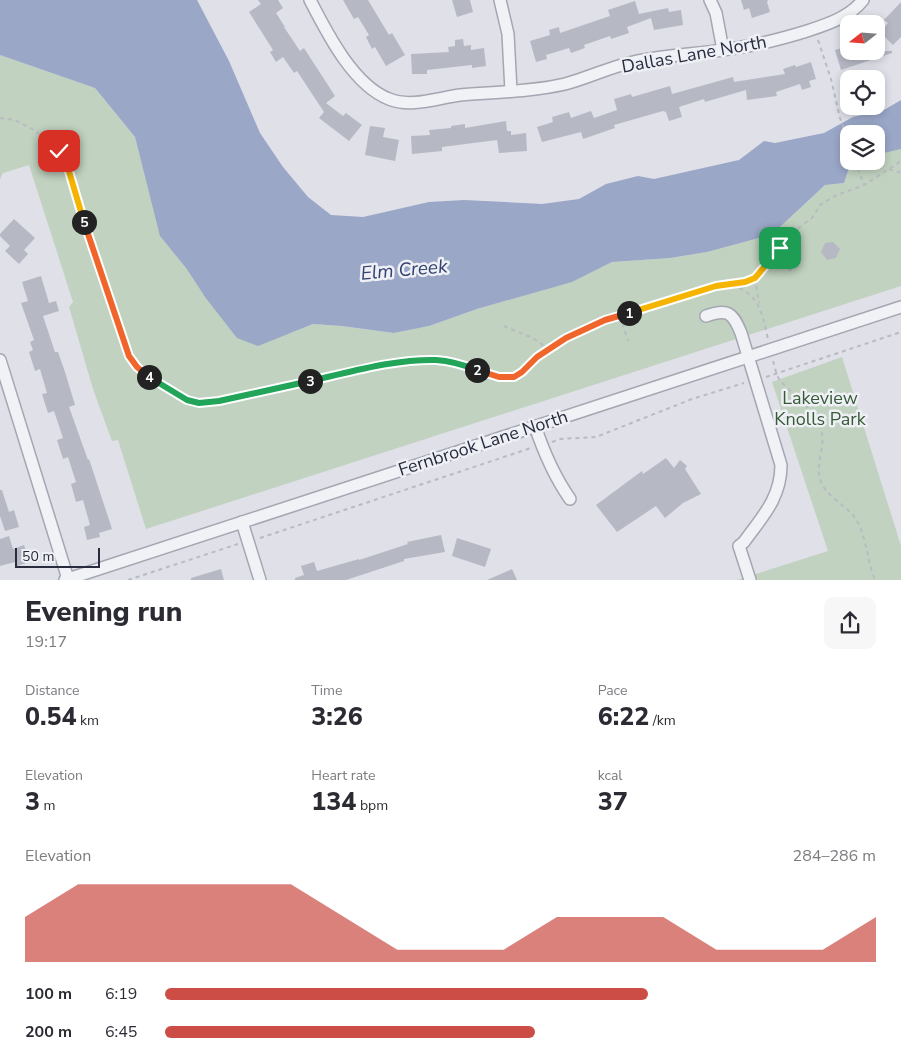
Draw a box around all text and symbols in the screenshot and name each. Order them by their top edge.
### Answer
north arrow [840,15,885,60]
map controls [840,15,885,170]
street label: Dallas Lane North [620,29,768,79]
button: locate [840,70,885,115]
button: layers [840,125,885,170]
pin [38,130,80,172]
icon: check [45,137,73,165]
pin: 5 [72,210,96,234]
text: 5 [80,213,89,232]
pin [759,227,801,269]
icon: arrive [766,234,794,262]
water label: Elm Creek [360,253,449,287]
pin: 1 [616,300,642,326]
text: 1 [625,304,634,323]
pin: 2 [464,358,490,382]
text: 2 [473,361,482,380]
pin: 4 [136,364,162,390]
text: 4 [145,368,154,387]
pin: 3 [298,368,322,394]
text: 3 [306,372,315,391]
park label: Lakeview Knolls Park [774,386,867,431]
street label: Fernbrook Lane North [395,404,571,482]
scale bar [15,545,100,568]
text: 50 m [22,547,54,566]
text: Evening run [25,593,182,631]
button: share [824,597,876,649]
text: 19:17 [25,631,67,653]
text: Distance [25,681,79,700]
text: Time [311,681,342,700]
text: Pace [598,681,627,700]
text: 0.54 [25,700,77,734]
text: 3:26 [311,700,363,734]
text: 6:22 [598,700,649,734]
text: km [77,711,99,730]
text: /km [649,711,676,730]
text: Elevation [25,766,83,785]
text: Heart rate [311,766,375,785]
text: kcal [598,766,622,785]
text: 3 [25,785,40,819]
text: 134 [311,785,356,819]
text: 37 [598,785,628,819]
text: m [40,796,56,815]
text: bpm [356,796,388,815]
text: Elevation [25,845,91,867]
text: 284–286 m [793,845,876,867]
text: 100 m [25,983,72,1005]
text: 6:19 [105,983,137,1005]
text: 200 m [25,1021,72,1043]
text: 6:45 [105,1021,137,1043]

